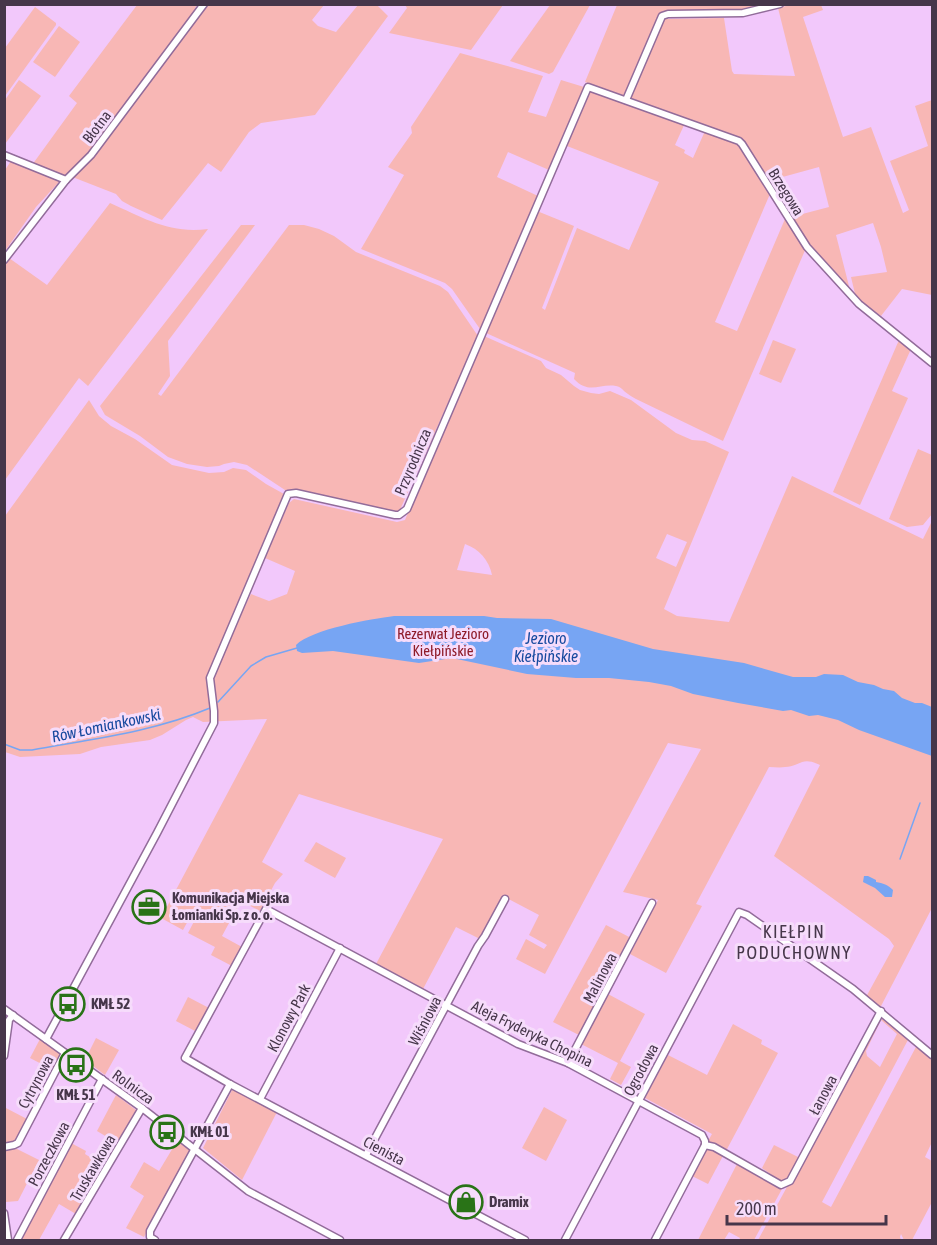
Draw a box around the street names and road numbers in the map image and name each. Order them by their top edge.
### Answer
street label: Błotna [79,107,114,146]
street label: Brzegowa [765,165,808,218]
street label: Przyrodnicza [391,426,434,498]
street label: Malinowa [579,950,620,1006]
street label: Klonowy Park [264,980,314,1055]
street label: Wiśniowa [405,993,445,1048]
street label: Aleja Fryderyka Chopina [469,997,596,1070]
street label: Ogrodowa [620,1041,661,1099]
street label: Cytrynowa [14,1052,57,1111]
street label: Rolnicza [109,1066,157,1107]
street label: Łanowa [805,1072,840,1118]
street label: Porzeczkowa [24,1119,73,1189]
street label: Truskawkowa [67,1131,118,1204]
street label: Cienista [361,1133,408,1168]

